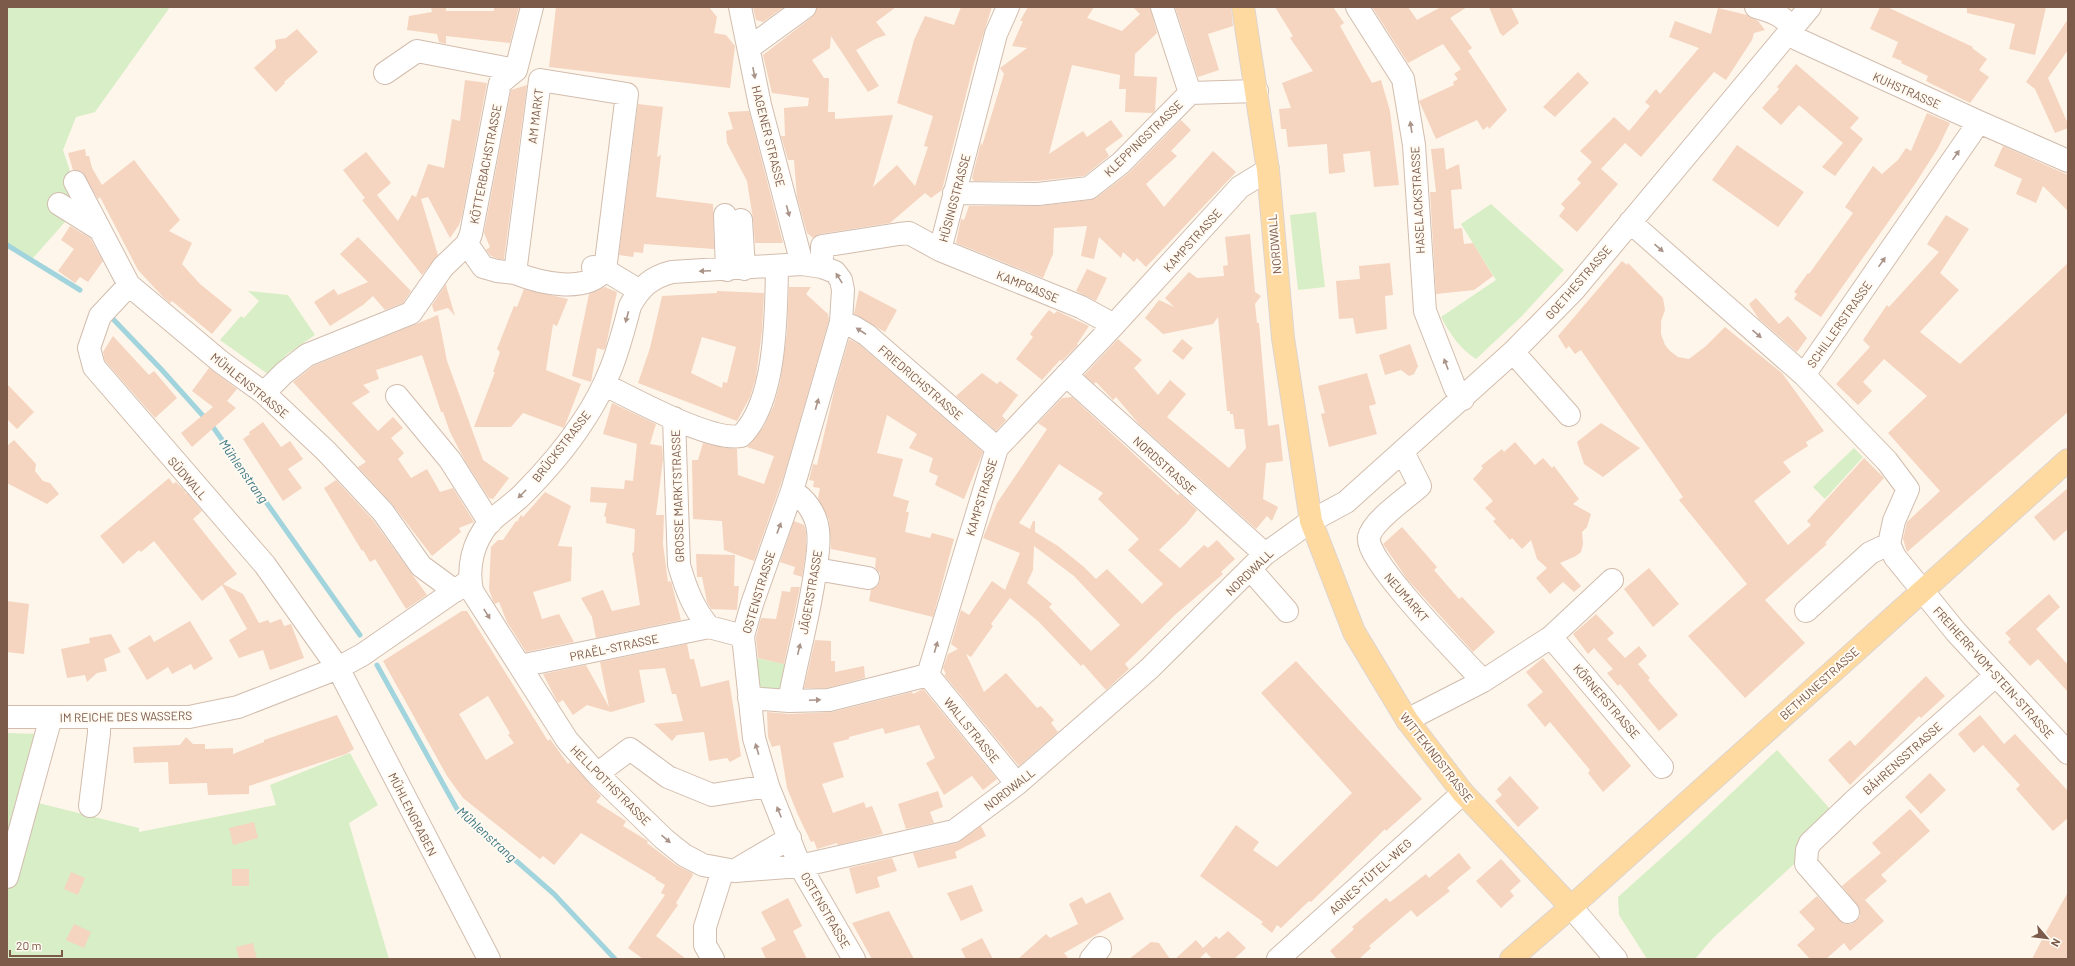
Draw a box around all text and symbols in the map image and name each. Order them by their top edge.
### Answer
one-way arrow [751,67,757,79]
street label: KUHSTRASSE [1871,69,1943,111]
street label: HAGENER STRASSE [750,84,788,188]
street label: AM MARKT [525,87,545,144]
street label: KLEPPINGSTRASSE [1101,97,1185,179]
street label: KÖTTERBACHSTRASSE [467,103,503,225]
one-way arrow [1408,121,1414,133]
street label: HASELACKSTRASSE [1407,146,1427,254]
one-way arrow [1952,150,1960,161]
street label: HÜSINGSTRASSE [935,152,973,244]
one-way arrow [785,205,791,217]
street label: KAMPSTRASSE [1160,206,1224,274]
street label: NORDWALL [1264,213,1284,275]
street label: GOETHESTRASSE [1542,242,1614,322]
one-way arrow [1654,244,1664,253]
one-way arrow [1878,257,1886,268]
one-way arrow [699,267,711,274]
street label: KAMPGASSE [995,267,1061,305]
one-way arrow [835,273,842,284]
street label: SCHILLERSTRASSE [1804,278,1874,370]
one-way arrow [624,311,630,323]
one-way arrow [856,327,866,335]
one-way arrow [1752,329,1761,338]
street label: FRIEDRICHSTRASSE [876,342,966,422]
street label: MÜHLENSTRASSE [208,349,292,421]
one-way arrow [1442,358,1448,370]
one-way arrow [814,397,820,409]
street label: BRÜCKSTRASSE [529,408,593,484]
street label: GROSSE MARKTSTRASSE [668,429,686,563]
street label: NORDSTRASSE [1131,433,1199,497]
water label: Mühlenstrang [216,436,272,506]
street label: SÜDWALL [166,454,211,502]
street label: KAMPSTRASSE [963,457,999,537]
one-way arrow [518,489,527,499]
one-way arrow [776,521,782,533]
street label: NORDWALL [1222,546,1276,598]
street label: OSTENSTRASSE [739,549,777,635]
street label: JÄGERSTRASSE [796,549,824,635]
street label: NEUMARKT [1382,570,1432,624]
street label: FREIHERR-VOM-STEIN-STRASSE [1931,603,2057,741]
one-way arrow [483,608,490,620]
street label: PRAËL-STRASSE [568,631,660,663]
one-way arrow [933,641,939,653]
one-way arrow [797,643,803,655]
street label: BETHUNESTRASSE [1776,644,1862,722]
street label: KÖRNERSTRASSE [1571,661,1643,741]
street label: WALLSTRASSE [941,695,1003,765]
one-way arrow [809,697,822,703]
street label: IM REICHE DES WASSERS [60,708,192,724]
street label: WITTEKINDSTRASSE [1398,709,1476,805]
street label: BÄHRENSSTRASSE [1860,719,1944,797]
street label: HELLPOTHSTRASSE [568,742,654,828]
one-way arrow [754,743,760,755]
street label: NORDWALL [981,765,1037,813]
street label: MÜHLENGRABEN [386,770,440,858]
water label: Mühlenstrang [454,803,520,865]
one-way arrow [776,806,782,817]
one-way arrow [661,835,671,844]
street label: AGNES-TÜTEL-WEG [1326,835,1414,917]
street label: OSTENSTRASSE [798,869,854,951]
north arrow [2027,918,2067,958]
scale bar [10,932,62,958]
text: N [2049,937,2064,949]
text: 20 m [16,938,42,952]

